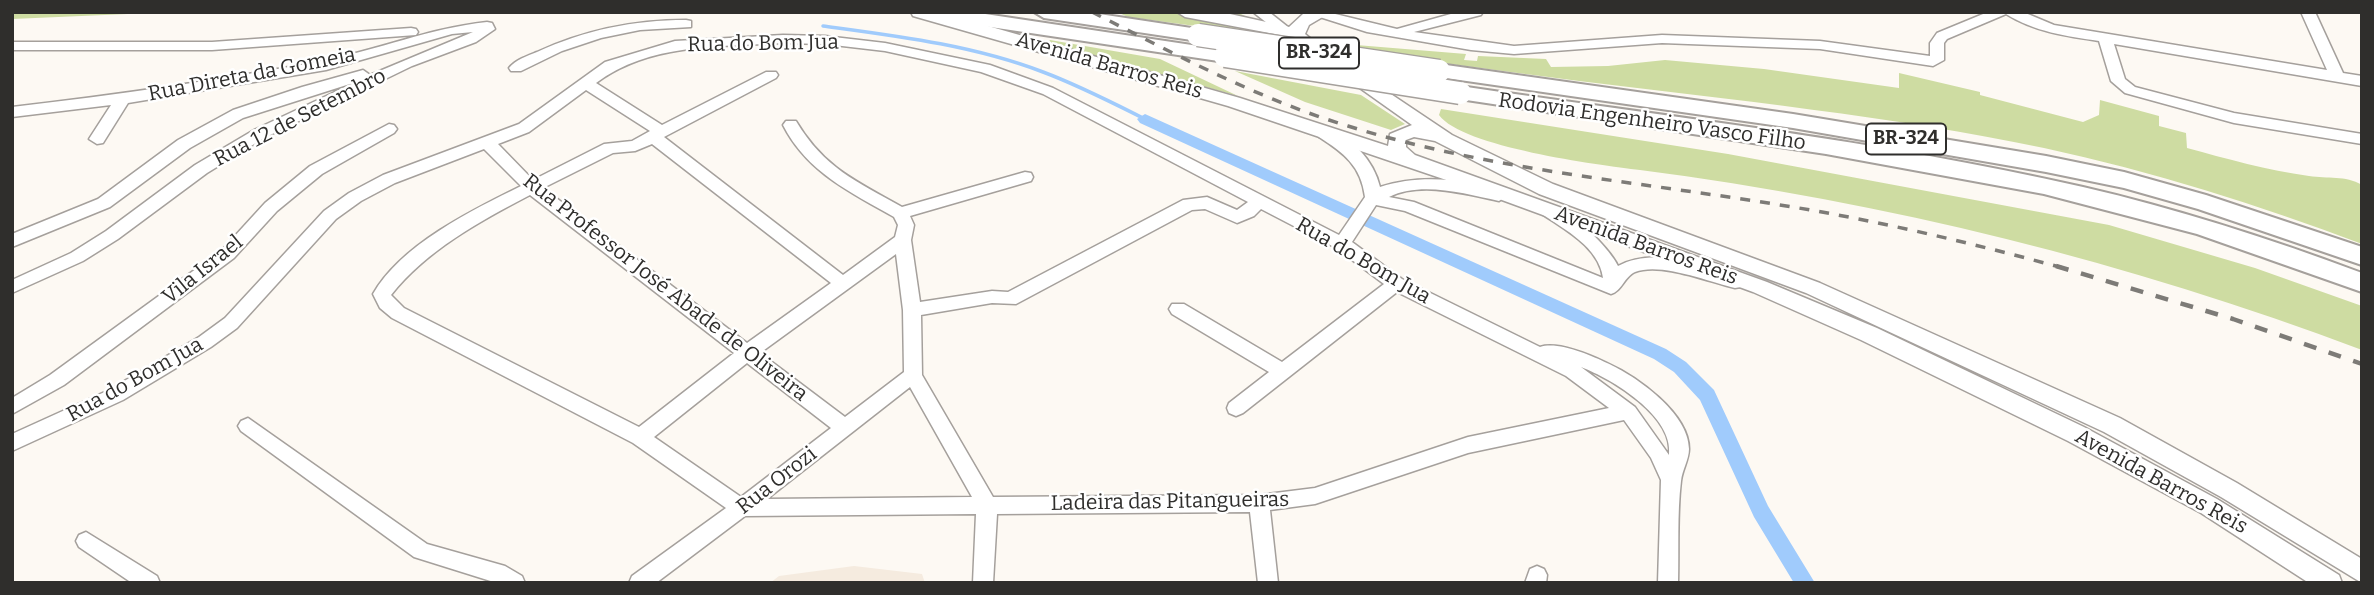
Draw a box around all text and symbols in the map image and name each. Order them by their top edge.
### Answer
street label: Avenida Barros Reis [1013,27,1205,105]
street label: Rua do Bom Jua [687,30,839,58]
road number: BR-324 [1279,38,1359,68]
street label: Rua Direta da Gomeia [146,43,358,107]
street label: Rua 12 de Setembro [210,64,390,172]
street label: Rodovia Engenheiro Vasco Filho [1497,88,1807,156]
road number: BR-324 [1866,124,1946,154]
street label: Rua Professor José Abade de Oliveira [518,169,812,407]
street label: Avenida Barros Reis [1551,201,1741,291]
street label: Rua do Bom Jua [1291,212,1435,310]
street label: Vila Israel [158,230,248,310]
street label: Rua do Bom Jua [63,332,207,428]
street label: Avenida Barros Reis [2070,424,2252,540]
street label: Rua Orozi [732,442,822,520]
street label: Ladeira das Pitangueiras [1050,487,1290,517]

